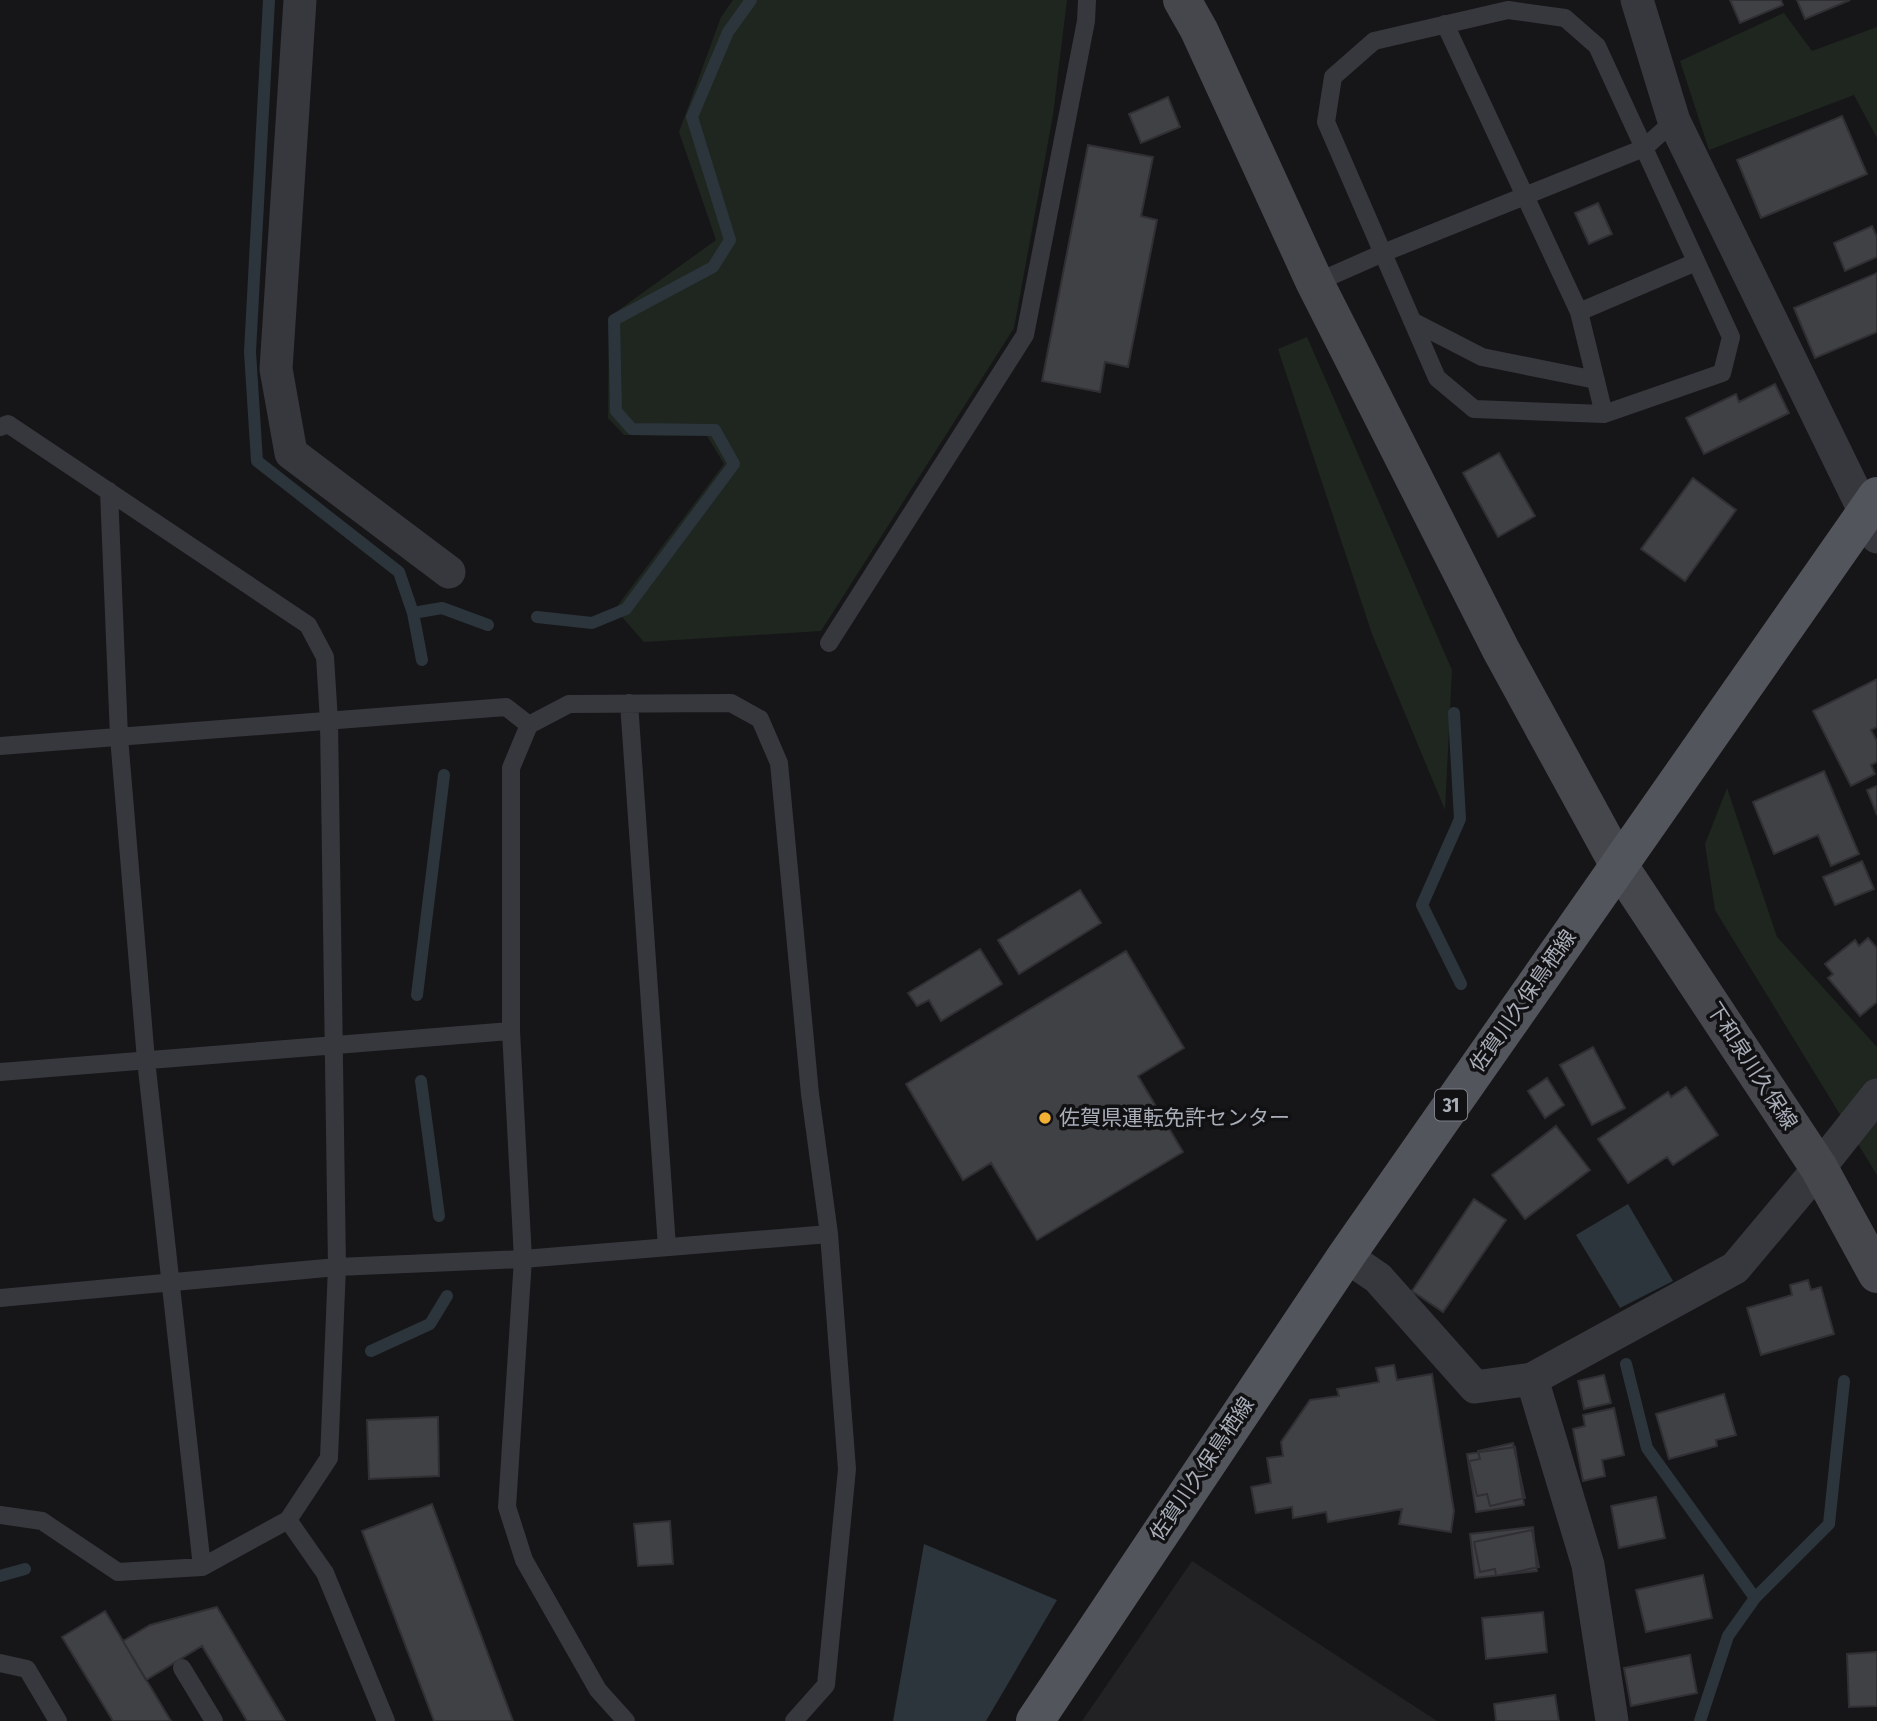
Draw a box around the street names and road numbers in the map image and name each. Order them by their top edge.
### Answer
street label: 佐賀川久保鳥栖線 [1464,925,1582,1077]
street label: 下和泉川久保線 [1701,997,1803,1135]
road number: 31 [1435,1090,1467,1120]
street label: 佐賀川久保鳥栖線 [1144,1392,1260,1546]

